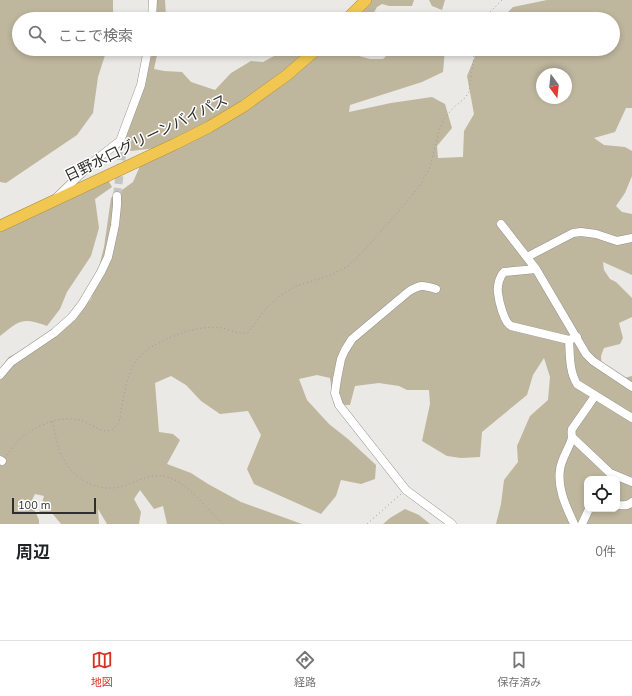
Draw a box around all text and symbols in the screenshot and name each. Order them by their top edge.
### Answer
search box [12,12,620,56]
icon: search [26,23,48,45]
text: ここで検索 [58,26,133,45]
north arrow [536,68,572,104]
street label: 日野水口グリーンバイパス [61,90,230,185]
map controls [584,476,620,512]
button: locate [584,476,620,512]
scale bar [12,496,96,515]
text: 100 m [18,498,50,512]
text: 周辺 [16,541,50,562]
text: 0件 [595,543,616,559]
tab: 地図 [91,649,113,689]
tab: 経路 [294,649,316,689]
tab: 保存済み [497,649,541,689]

